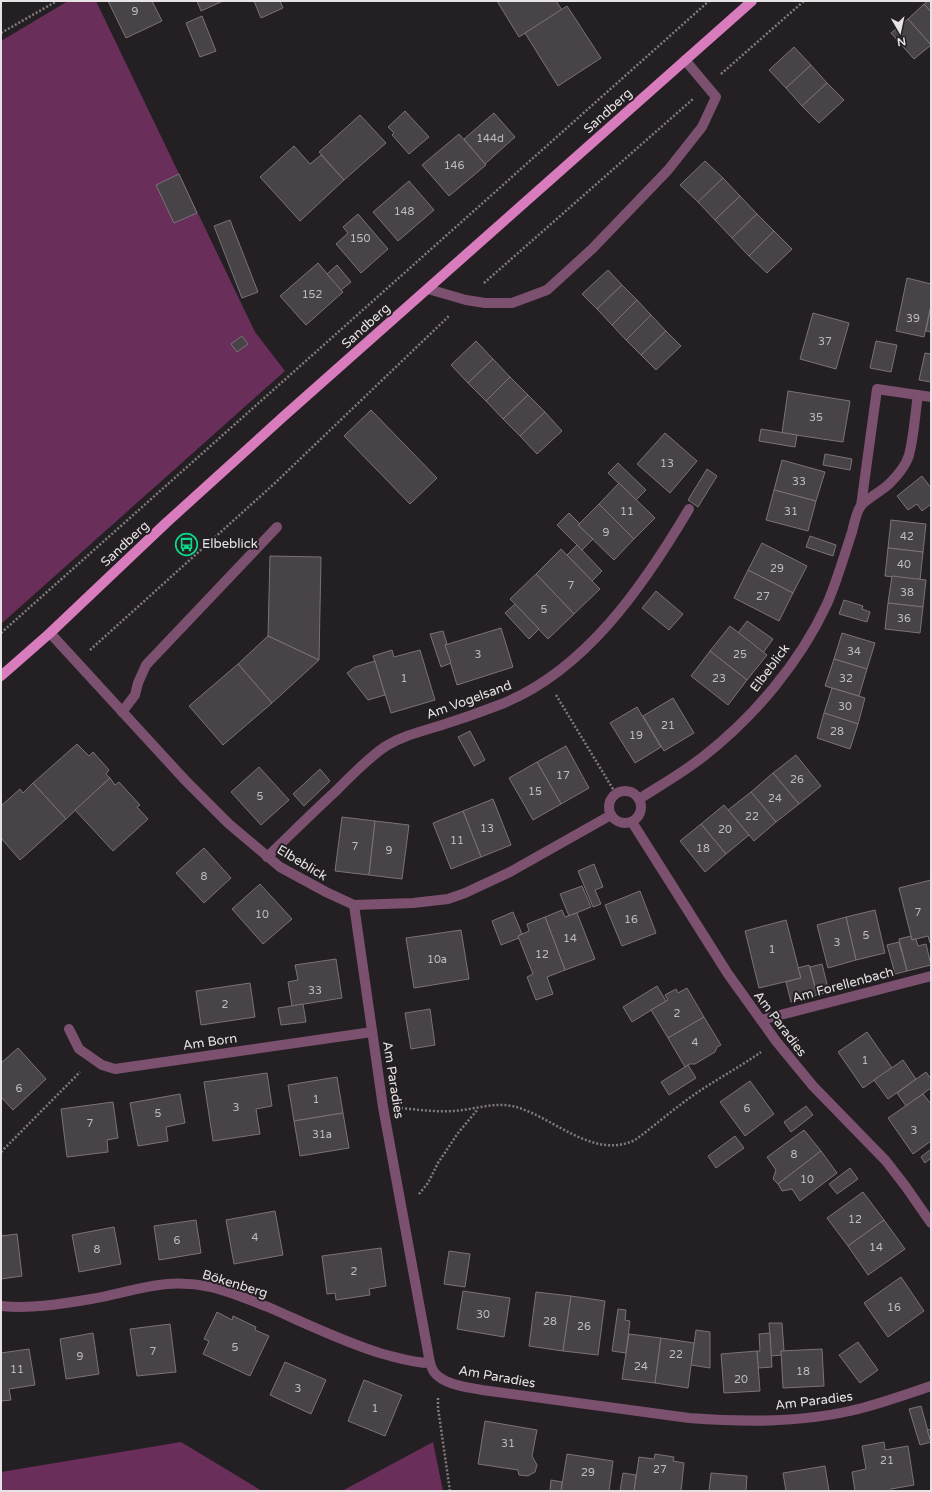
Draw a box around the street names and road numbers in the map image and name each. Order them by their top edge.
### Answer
street label: Sandberg [580,85,636,137]
street label: Sandberg [338,300,394,352]
street label: Sandberg [98,518,152,570]
street label: Elbeblick [747,641,793,695]
street label: Am Vogelsand [424,677,514,723]
street label: Elbeblick [274,842,330,884]
street label: Am Forellenbach [790,964,896,1006]
street label: Am Paradies [750,988,810,1060]
street label: Am Born [182,1030,238,1054]
street label: Am Paradies [379,1040,407,1120]
street label: Bökenberg [200,1266,270,1302]
street label: Am Paradies [457,1362,537,1392]
street label: Am Paradies [774,1388,854,1414]

